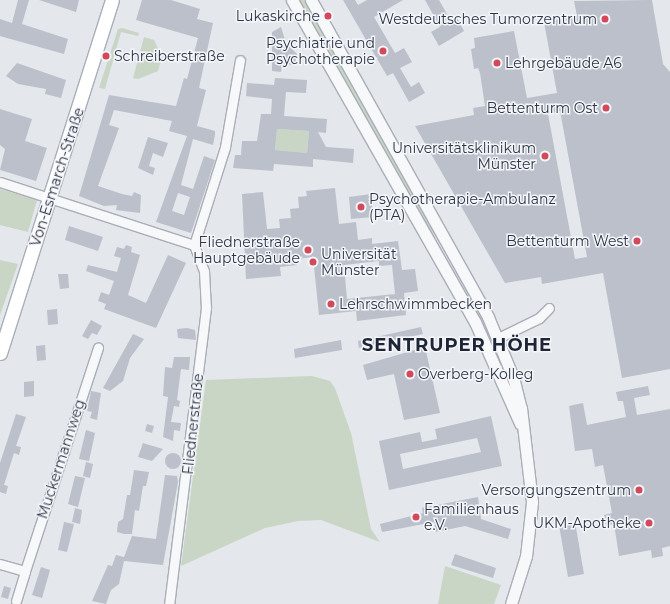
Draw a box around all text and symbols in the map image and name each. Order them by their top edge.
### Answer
place label: Lukaskirche [236,8,320,24]
marker: Lukaskirche [323,11,333,21]
place label: Westdeutsches Tumorzentrum [378,11,597,27]
marker: Westdeutsches Tumorzentrum [600,14,610,24]
place label: Psychiatrie und Psychotherapie [266,35,375,68]
marker: Psychiatrie und Psychotherapie [378,46,388,56]
place label: Schreiberstraße [114,48,225,64]
marker: Schreiberstraße [101,51,111,61]
place label: Lehrgebäude A6 [505,55,622,71]
marker: Lehrgebäude A6 [492,58,502,68]
place label: Bettenturm Ost [487,100,598,116]
marker: Bettenturm Ost [601,103,611,113]
street label: Von-Esmarch-Straße [27,105,87,249]
place label: Universitätsklinikum Münster [392,140,536,172]
marker: Universitätsklinikum Münster [539,150,551,162]
place label: Psychotherapie-Ambulanz (PTA) [369,191,556,224]
marker: Psychotherapie-Ambulanz (PTA) [356,202,366,212]
place label: Bettenturm West [506,233,629,249]
place label: Fliednerstraße Hauptgebäude [193,234,300,266]
marker: Bettenturm West [632,236,642,246]
marker: Fliednerstraße Hauptgebäude [303,245,313,255]
place label: Universität Münster [321,246,397,278]
marker: Universität Münster [308,257,318,267]
place label: Lehrschwimmbecken [339,296,492,312]
marker: Lehrschwimmbecken [326,299,336,309]
district label: SENTRUPER HÖHE [362,334,552,356]
place label: Overberg-Kolleg [418,366,533,382]
marker: Overberg-Kolleg [405,369,415,379]
street label: Fliednerstraße [179,373,207,475]
street label: Muckermannweg [34,397,88,521]
place label: Versorgungszentrum [482,482,631,498]
marker: Versorgungszentrum [634,485,644,495]
place label: Familienhaus e.V. [424,501,519,534]
marker: Familienhaus e.V. [411,512,421,522]
place label: UKM-Apotheke [533,515,641,531]
marker: UKM-Apotheke [644,518,654,528]

